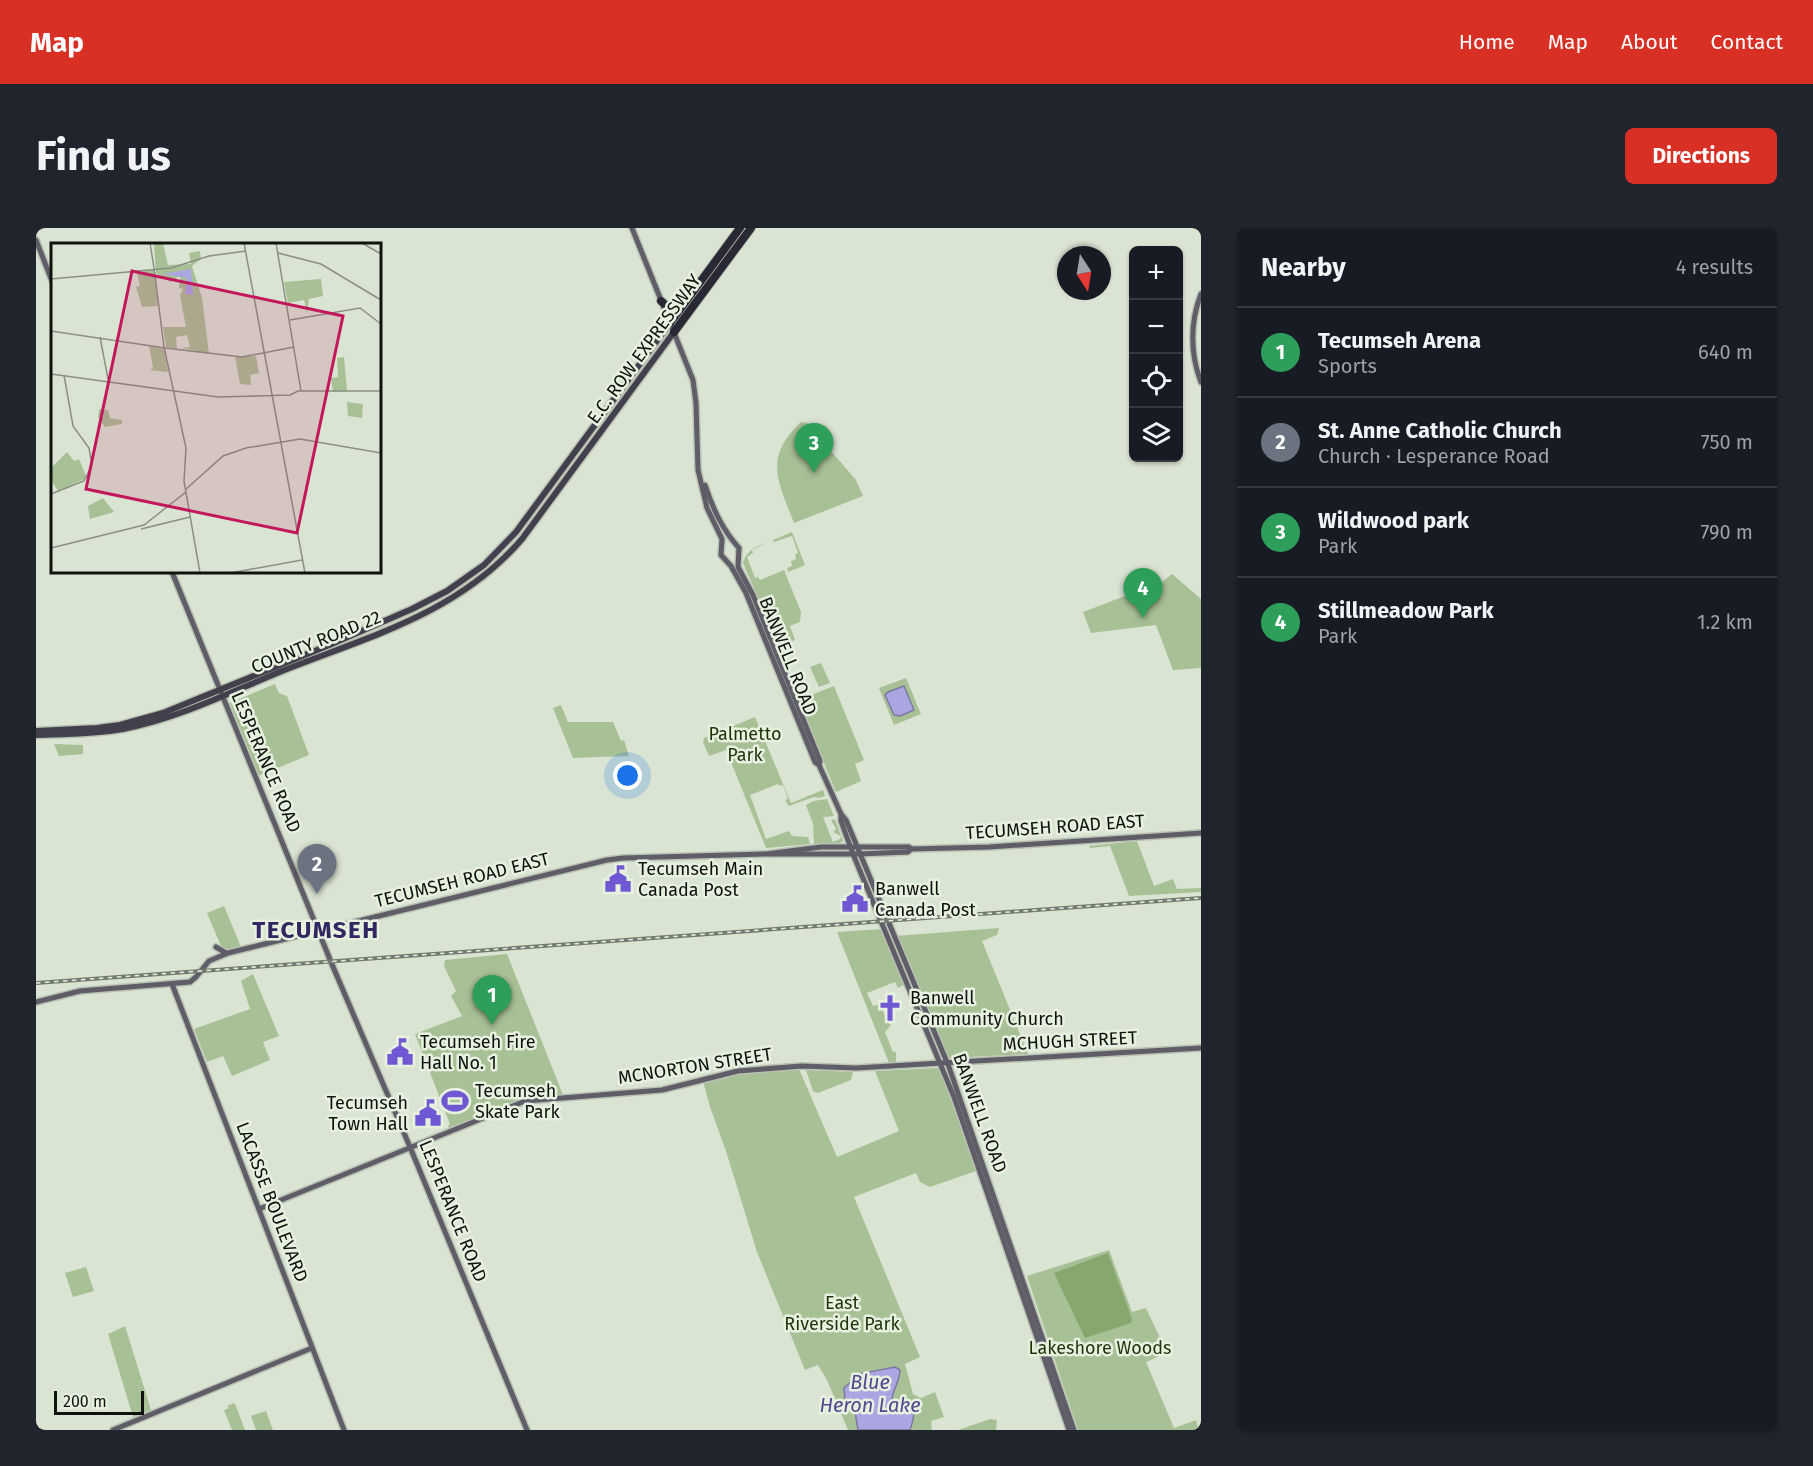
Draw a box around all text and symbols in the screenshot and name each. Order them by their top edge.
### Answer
text: Map [30,26,84,59]
text: Home [1459,29,1515,55]
text: Map [1548,29,1588,55]
text: About [1621,29,1678,55]
text: Contact [1711,29,1783,55]
button: Directions [1625,128,1777,184]
text: Find us [36,131,171,181]
inset map [51,243,381,573]
north arrow [1057,246,1111,300]
map controls [1129,246,1183,462]
button: + [1129,246,1183,300]
text: Nearby [1261,252,1346,283]
text: 4 results [1676,255,1753,279]
street label: E.C. ROW EXPRESSWAY [582,270,706,428]
button: − [1129,300,1183,354]
text: Tecumseh Arena [1318,327,1481,354]
text: 1 [1276,340,1285,364]
text: 640 m [1698,340,1753,364]
button: locate [1129,354,1183,408]
text: Sports [1318,354,1377,378]
button: layers [1129,408,1183,462]
text: St. Anne Catholic Church [1318,417,1562,444]
pin: 3 [794,424,834,473]
text: 2 [1275,430,1286,454]
text: 750 m [1701,430,1753,454]
text: Church · Lesperance Road [1318,444,1550,468]
text: Wildwood park [1318,507,1469,534]
text: 3 [1275,520,1286,544]
text: 790 m [1700,520,1753,544]
text: Park [1318,534,1357,558]
pin: 4 [1124,568,1162,618]
street label: BANWELL ROAD [754,594,822,718]
text: Stillmeadow Park [1318,597,1494,624]
street label: COUNTY ROAD 22 [248,606,384,678]
text: 4 [1275,610,1286,634]
text: 1.2 km [1697,610,1753,634]
text: Park [1318,624,1357,648]
street label: LESPERANCE ROAD [226,688,306,836]
park label: Palmetto Park [709,723,781,766]
your location [613,761,642,790]
street label: TECUMSEH ROAD EAST [965,810,1146,844]
pin: 2 [298,844,336,894]
street label: TECUMSEH ROAD EAST [372,848,552,912]
place label: Tecumseh Main Canada Post [638,858,763,901]
public building icon: Tecumseh Main Canada Post [603,864,633,894]
place label: Banwell Canada Post [875,878,976,921]
public building icon: Banwell Canada Post [840,884,870,914]
district label: TECUMSEH [252,916,380,944]
pin: 1 [472,976,512,1025]
place label: Banwell Community Church [910,987,1064,1030]
church icon: Banwell Community Church [875,993,905,1023]
street label: MCHUGH STREET [1002,1026,1138,1056]
place label: Tecumseh Fire Hall No. 1 [420,1031,536,1074]
public building icon: Tecumseh Fire Hall No. 1 [385,1037,415,1067]
street label: MCNORTON STREET [616,1043,774,1089]
street label: BANWELL ROAD [948,1050,1012,1176]
place label: Tecumseh Skate Park [475,1080,561,1123]
sports icon: Tecumseh Skate Park [440,1086,470,1116]
place label: Tecumseh Town Hall [327,1092,408,1135]
public building icon: Tecumseh Town Hall [413,1098,443,1128]
street label: LACASSE BOULEVARD [231,1119,313,1285]
street label: LESPERANCE ROAD [414,1137,492,1285]
park label: East Riverside Park [784,1292,901,1335]
park label: Lakeshore Woods [1029,1337,1171,1359]
water label: Blue Heron Lake [819,1370,921,1417]
scale bar [54,1388,144,1416]
text: 200 m [63,1392,107,1411]

